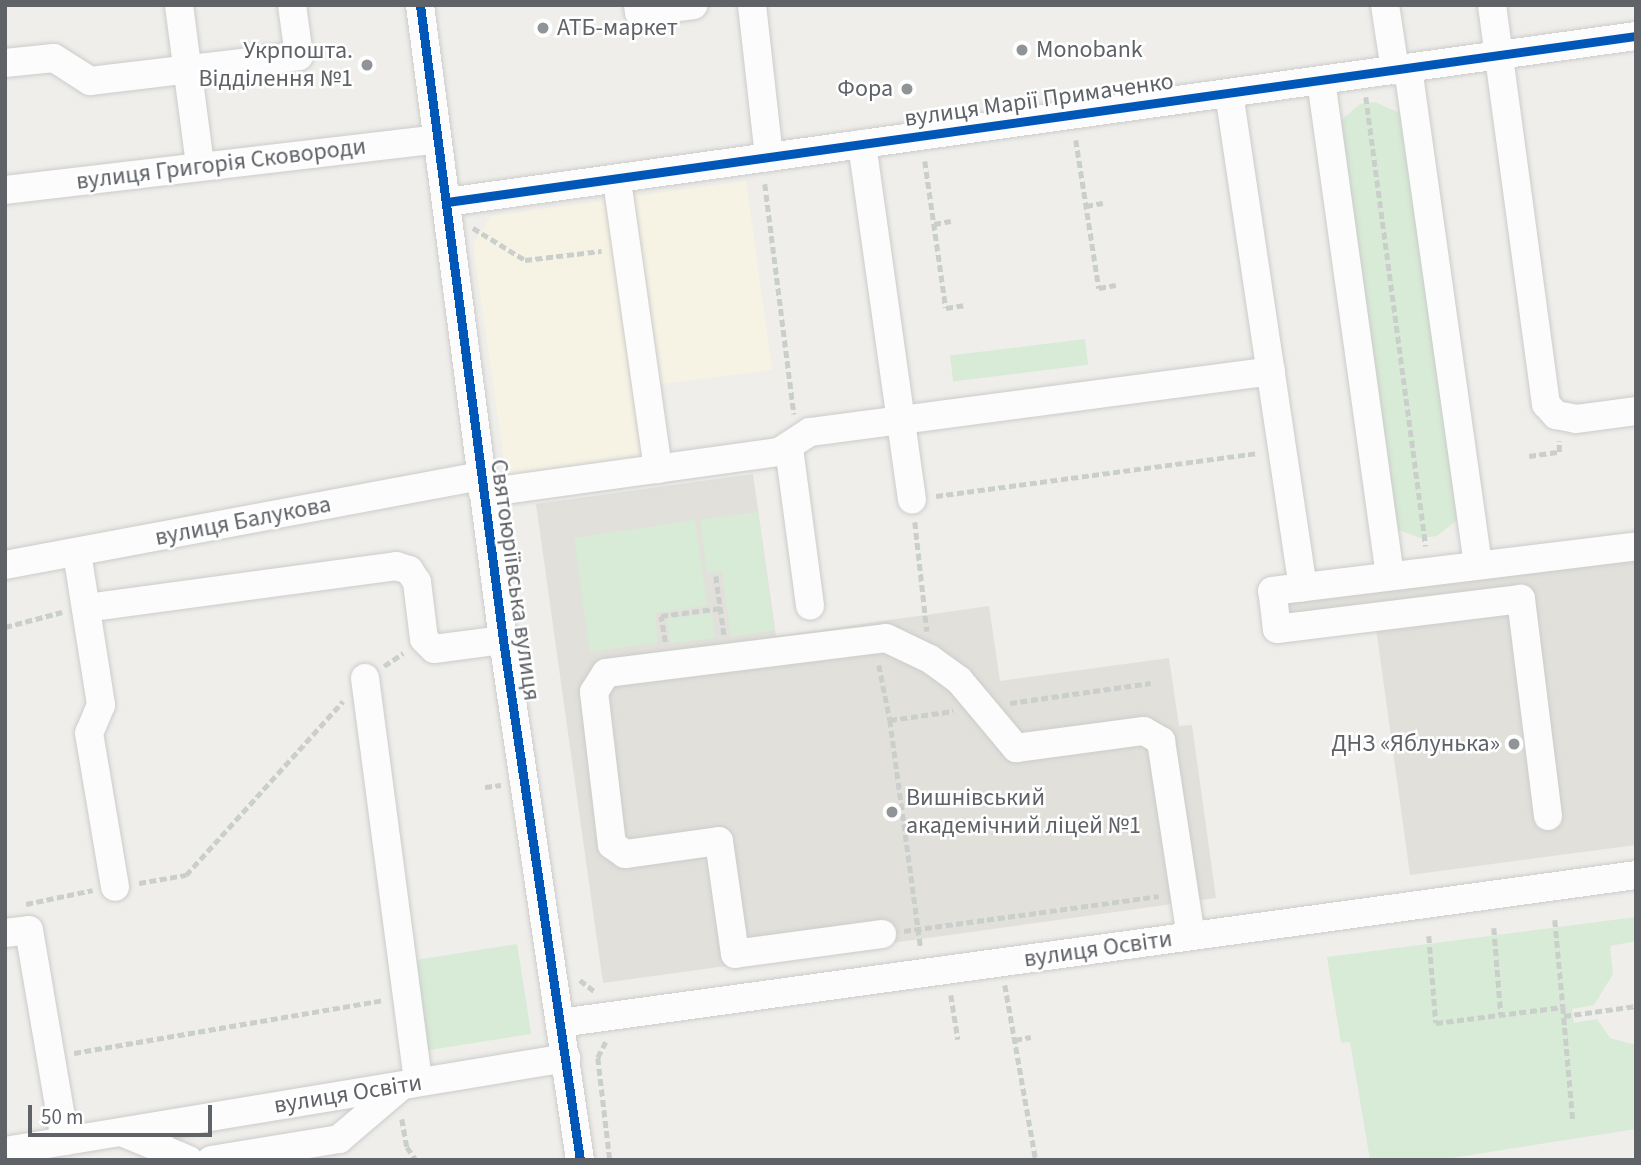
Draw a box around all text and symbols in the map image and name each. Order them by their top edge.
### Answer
place label: АТБ-маркет [557,14,678,42]
marker: АТБ-маркет [535,20,551,36]
place label: Monobank [1036,36,1143,64]
place label: Укрпошта. Відділення №1 [198,37,353,93]
marker: Monobank [1014,42,1030,58]
marker: Укрпошта. Відділення №1 [359,57,375,73]
street label: вулиця Марії Примаченко [903,67,1175,133]
place label: Фора [837,75,893,103]
marker: Фора [899,81,915,97]
street label: вулиця Григорія Сковороди [74,132,368,196]
street label: Святоюріївська вулиця [484,457,546,703]
street label: вулиця Балукова [153,490,333,552]
place label: ДНЗ «Яблунька» [1331,730,1500,758]
marker: ДНЗ «Яблунька» [1506,736,1522,752]
place label: Вишнівський академічний ліцей №1 [906,784,1141,840]
marker: Вишнівський академічний ліцей №1 [884,804,900,820]
street label: вулиця Освіти [1022,924,1174,974]
street label: вулиця Освіти [272,1068,424,1120]
scale bar [32,1092,215,1136]
text: 50 m [41,1102,83,1132]

